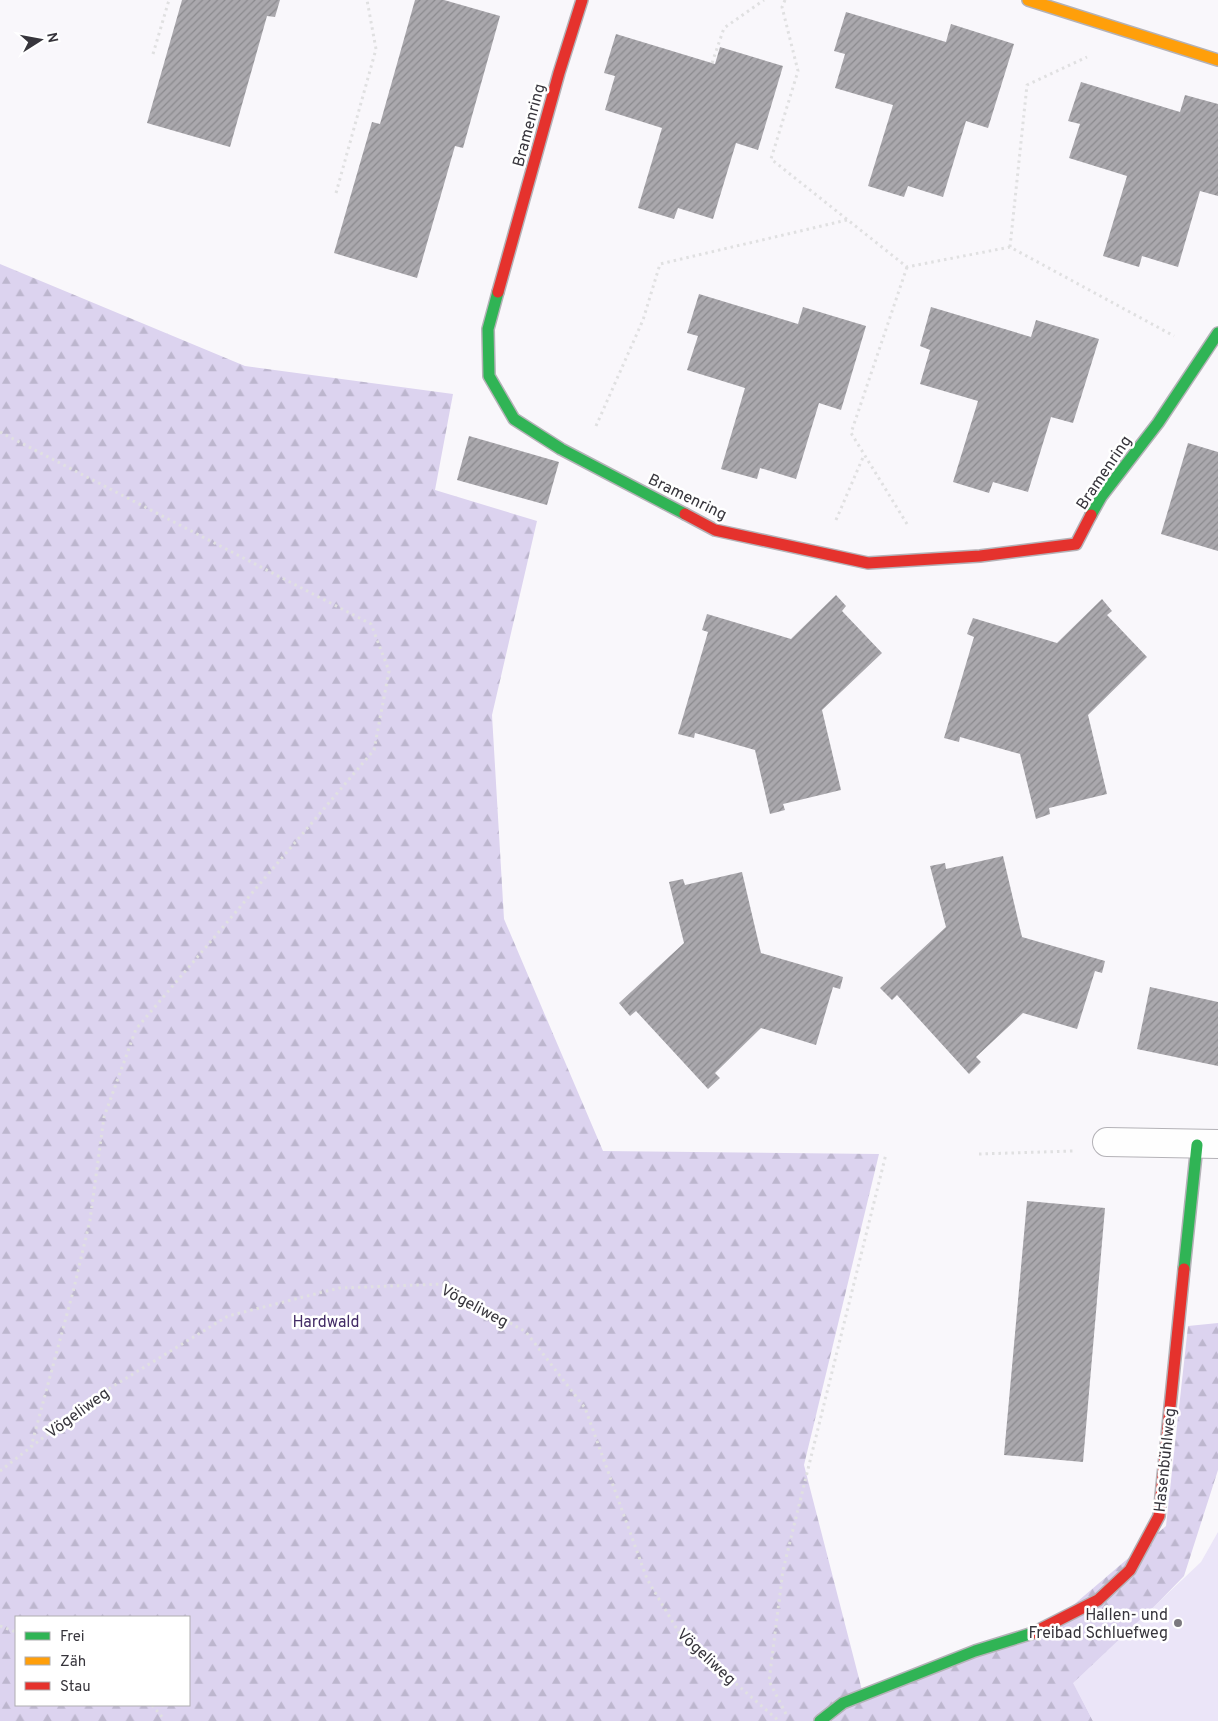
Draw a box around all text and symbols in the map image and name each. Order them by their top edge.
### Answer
north arrow [15,15,65,65]
text: N [42,31,61,44]
street label: Bramenring [509,82,551,169]
street label: Bramenring [1073,432,1137,514]
street label: Bramenring [644,470,730,525]
street label: Vögeliweg [437,1281,511,1333]
park label: Hardwald [292,1313,360,1333]
street label: Vögeliweg [42,1384,114,1443]
street label: Hasenbühlweg [1151,1407,1181,1513]
place label: Hallen- und Freibad Schluefweg [1029,1606,1168,1644]
legend [15,1616,190,1706]
marker: Hallen- und Freibad Schluefweg [1172,1617,1184,1629]
street label: Vögeliweg [672,1625,739,1690]
text: Frei [60,1628,85,1647]
text: Zäh [60,1653,86,1672]
text: Stau [60,1678,91,1697]

